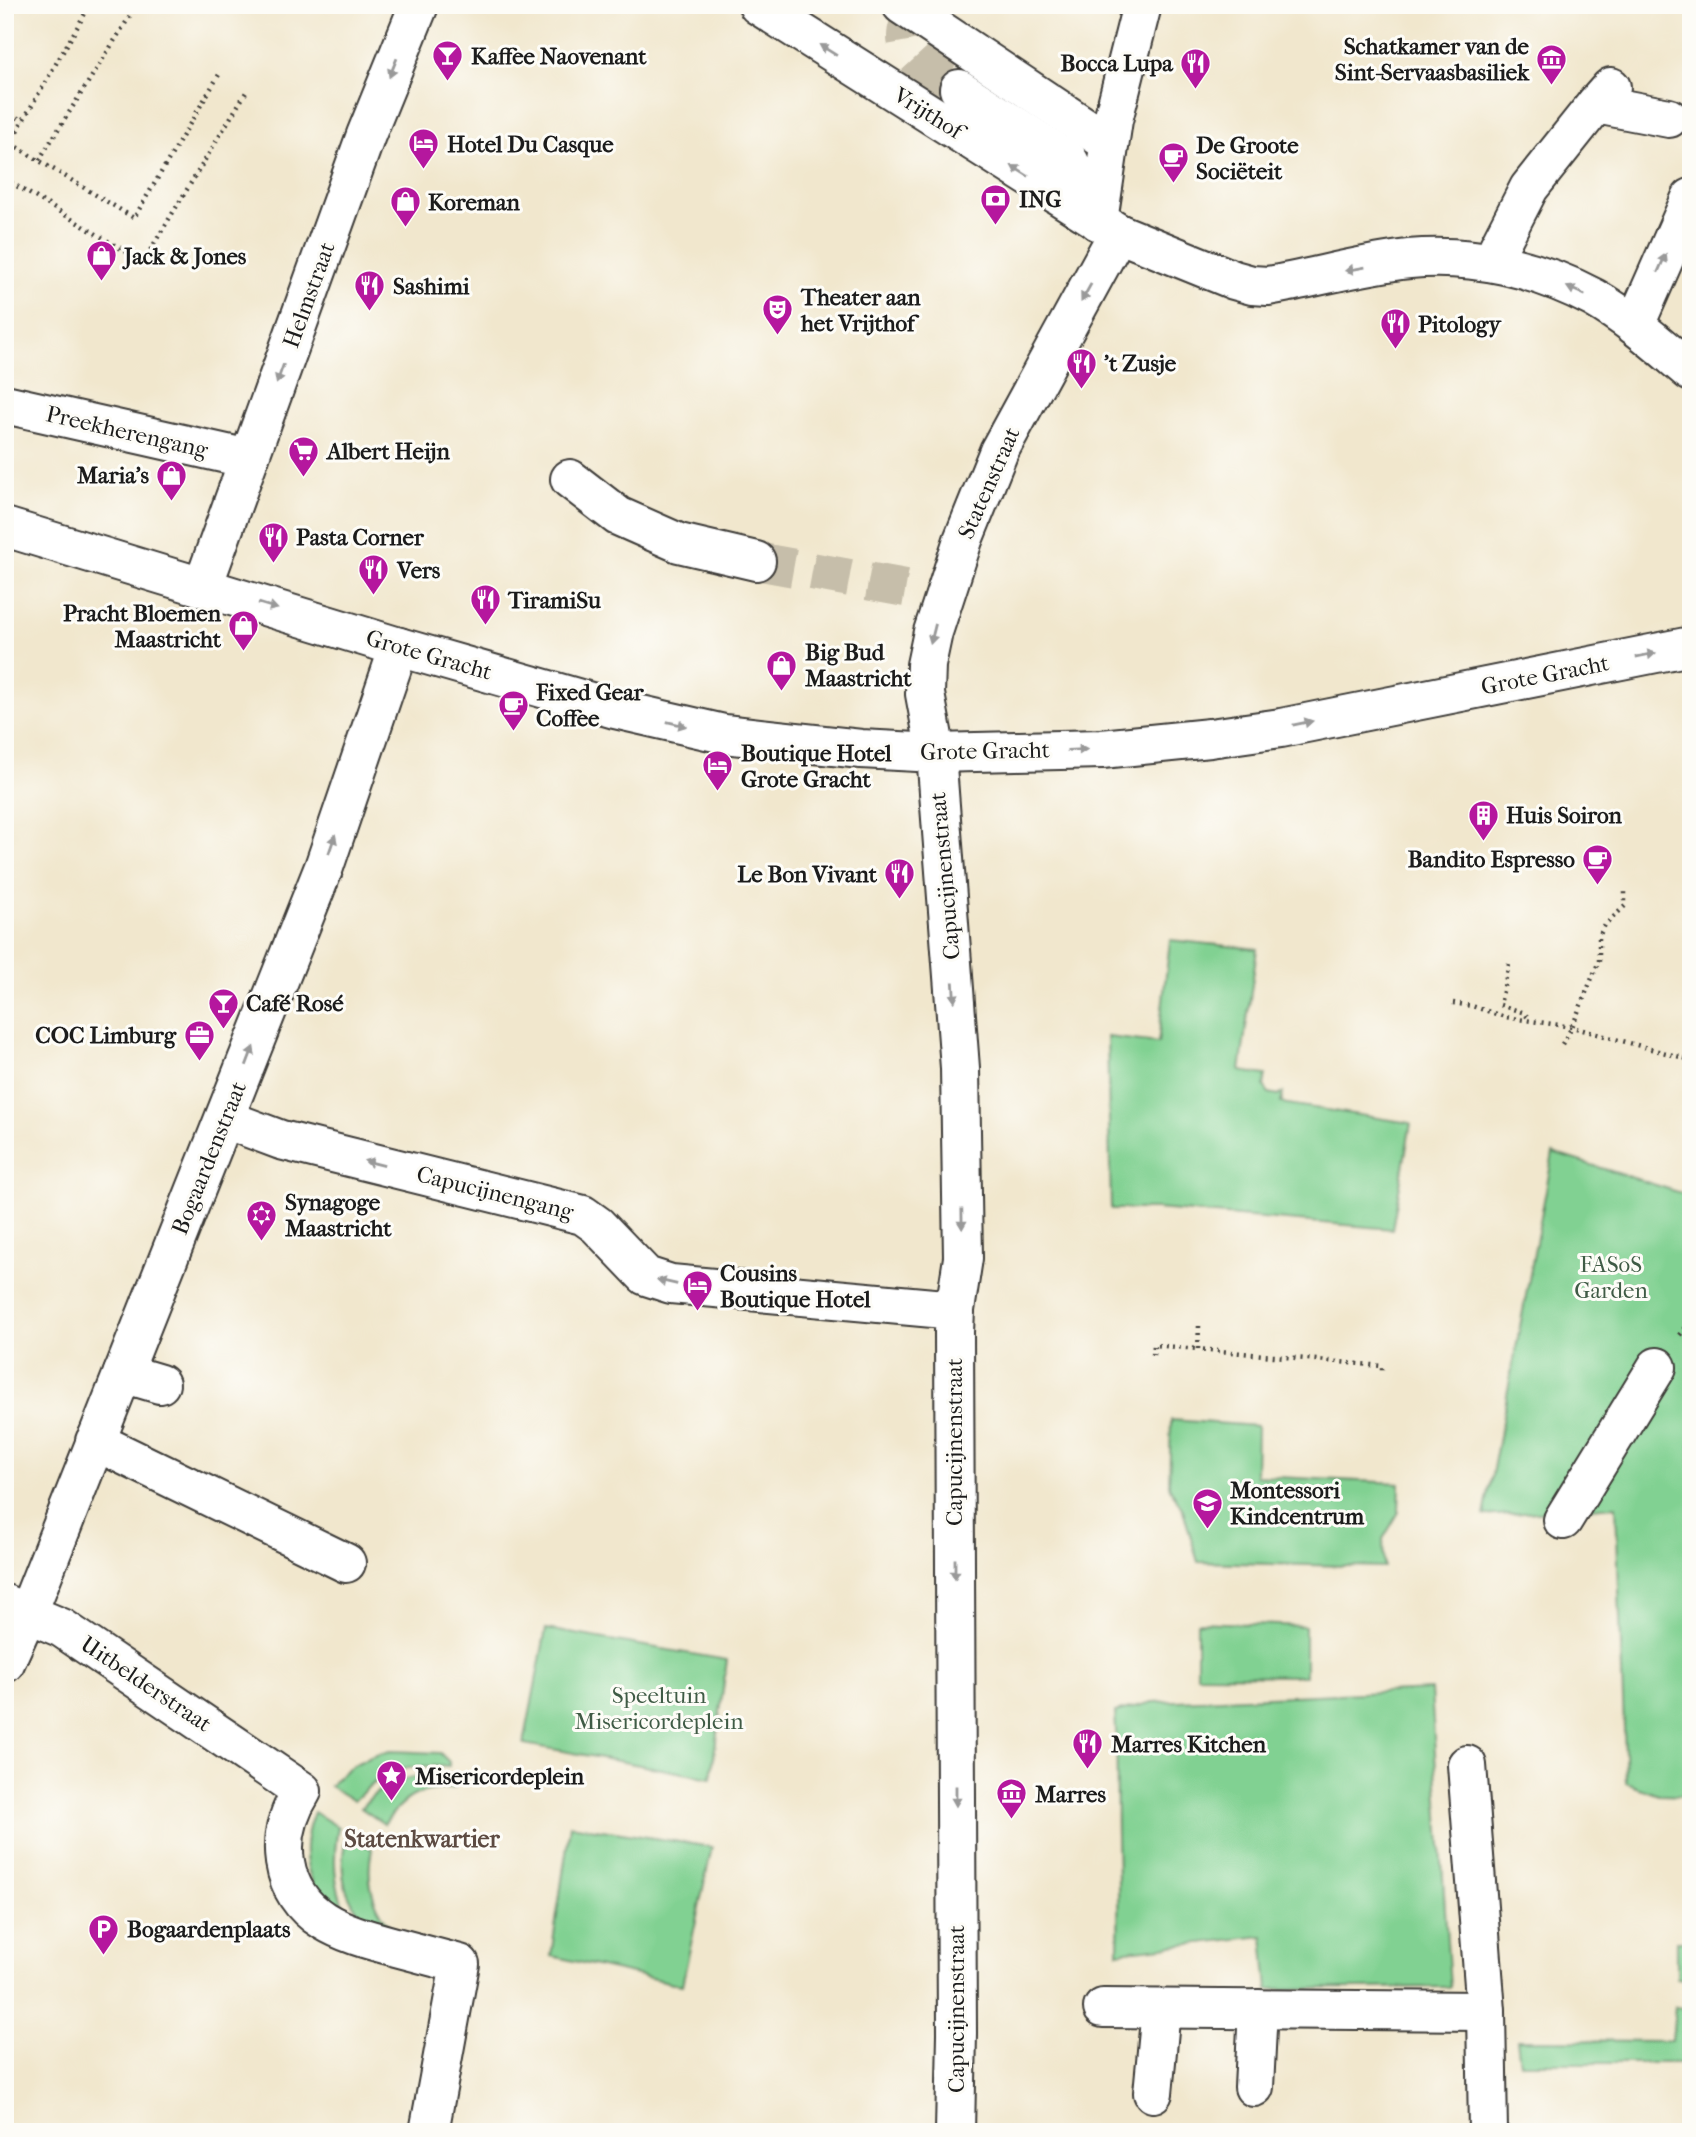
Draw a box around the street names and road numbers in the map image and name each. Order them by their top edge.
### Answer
street label: Vrijthof [888,81,971,147]
street label: Helmstraat [277,238,341,352]
street label: Preekherengang [44,400,211,464]
street label: Statenstraat [952,423,1026,543]
street label: Grote Gracht [363,624,495,686]
street label: Grote Gracht [1479,649,1611,701]
street label: Grote Gracht [920,736,1050,766]
street label: Capucijnenstraat [924,791,966,961]
street label: Bogaardenstraat [166,1077,252,1239]
street label: Capucijnengang [414,1160,577,1226]
street label: Capucijnenstraat [941,1358,968,1526]
street label: Uitbelderstraat [75,1630,217,1738]
street label: Capucijnenstraat [943,1925,970,2093]

